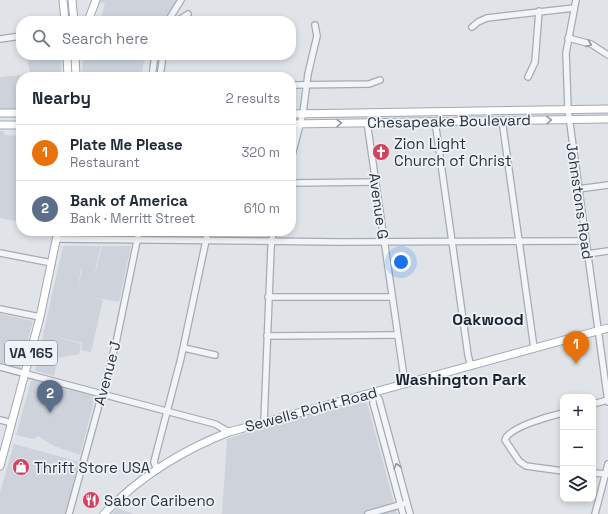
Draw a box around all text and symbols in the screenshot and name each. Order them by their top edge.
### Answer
search box [16,16,296,60]
icon: search [30,27,52,49]
text: Search here [62,29,148,48]
one-way arrow [586,39,593,48]
text: Nearby [32,87,91,109]
text: 2 results [226,90,280,107]
street label: Chesapeake Boulevard [367,110,531,132]
one-way arrow [546,116,552,124]
one-way arrow [336,119,342,127]
place label: Zion Light Church of Christ [394,134,512,170]
text: Plate Me Please [70,135,183,154]
street label: Johnstons Road [562,141,598,261]
church icon: Zion Light Church of Christ [371,142,391,162]
text: 1 [42,144,48,161]
text: 320 m [241,144,280,161]
text: Restaurant [70,154,140,171]
street label: Avenue G [365,172,393,240]
text: Bank of America [70,191,188,210]
text: 2 [41,200,49,217]
text: 610 m [244,200,280,217]
text: Bank · Merritt Street [70,210,195,227]
your location [391,252,411,272]
district label: Oakwood [452,309,524,330]
pin: 1 [563,331,589,364]
street label: Avenue J [89,339,125,407]
road number: VA 165 [5,341,57,365]
district label: Washington Park [396,369,526,390]
pin: 2 [37,380,63,413]
street label: Sewells Point Road [243,382,379,436]
map controls [560,394,596,502]
button: + [560,394,596,430]
button: − [560,430,596,466]
shop icon: Thrift Store USA [11,457,31,477]
place label: Thrift Store USA [34,458,151,477]
one-way arrow [393,462,401,469]
button: layers [560,466,596,502]
restaurant icon: Sabor Caribeno [81,490,101,510]
place label: Sabor Caribeno [104,491,215,510]

